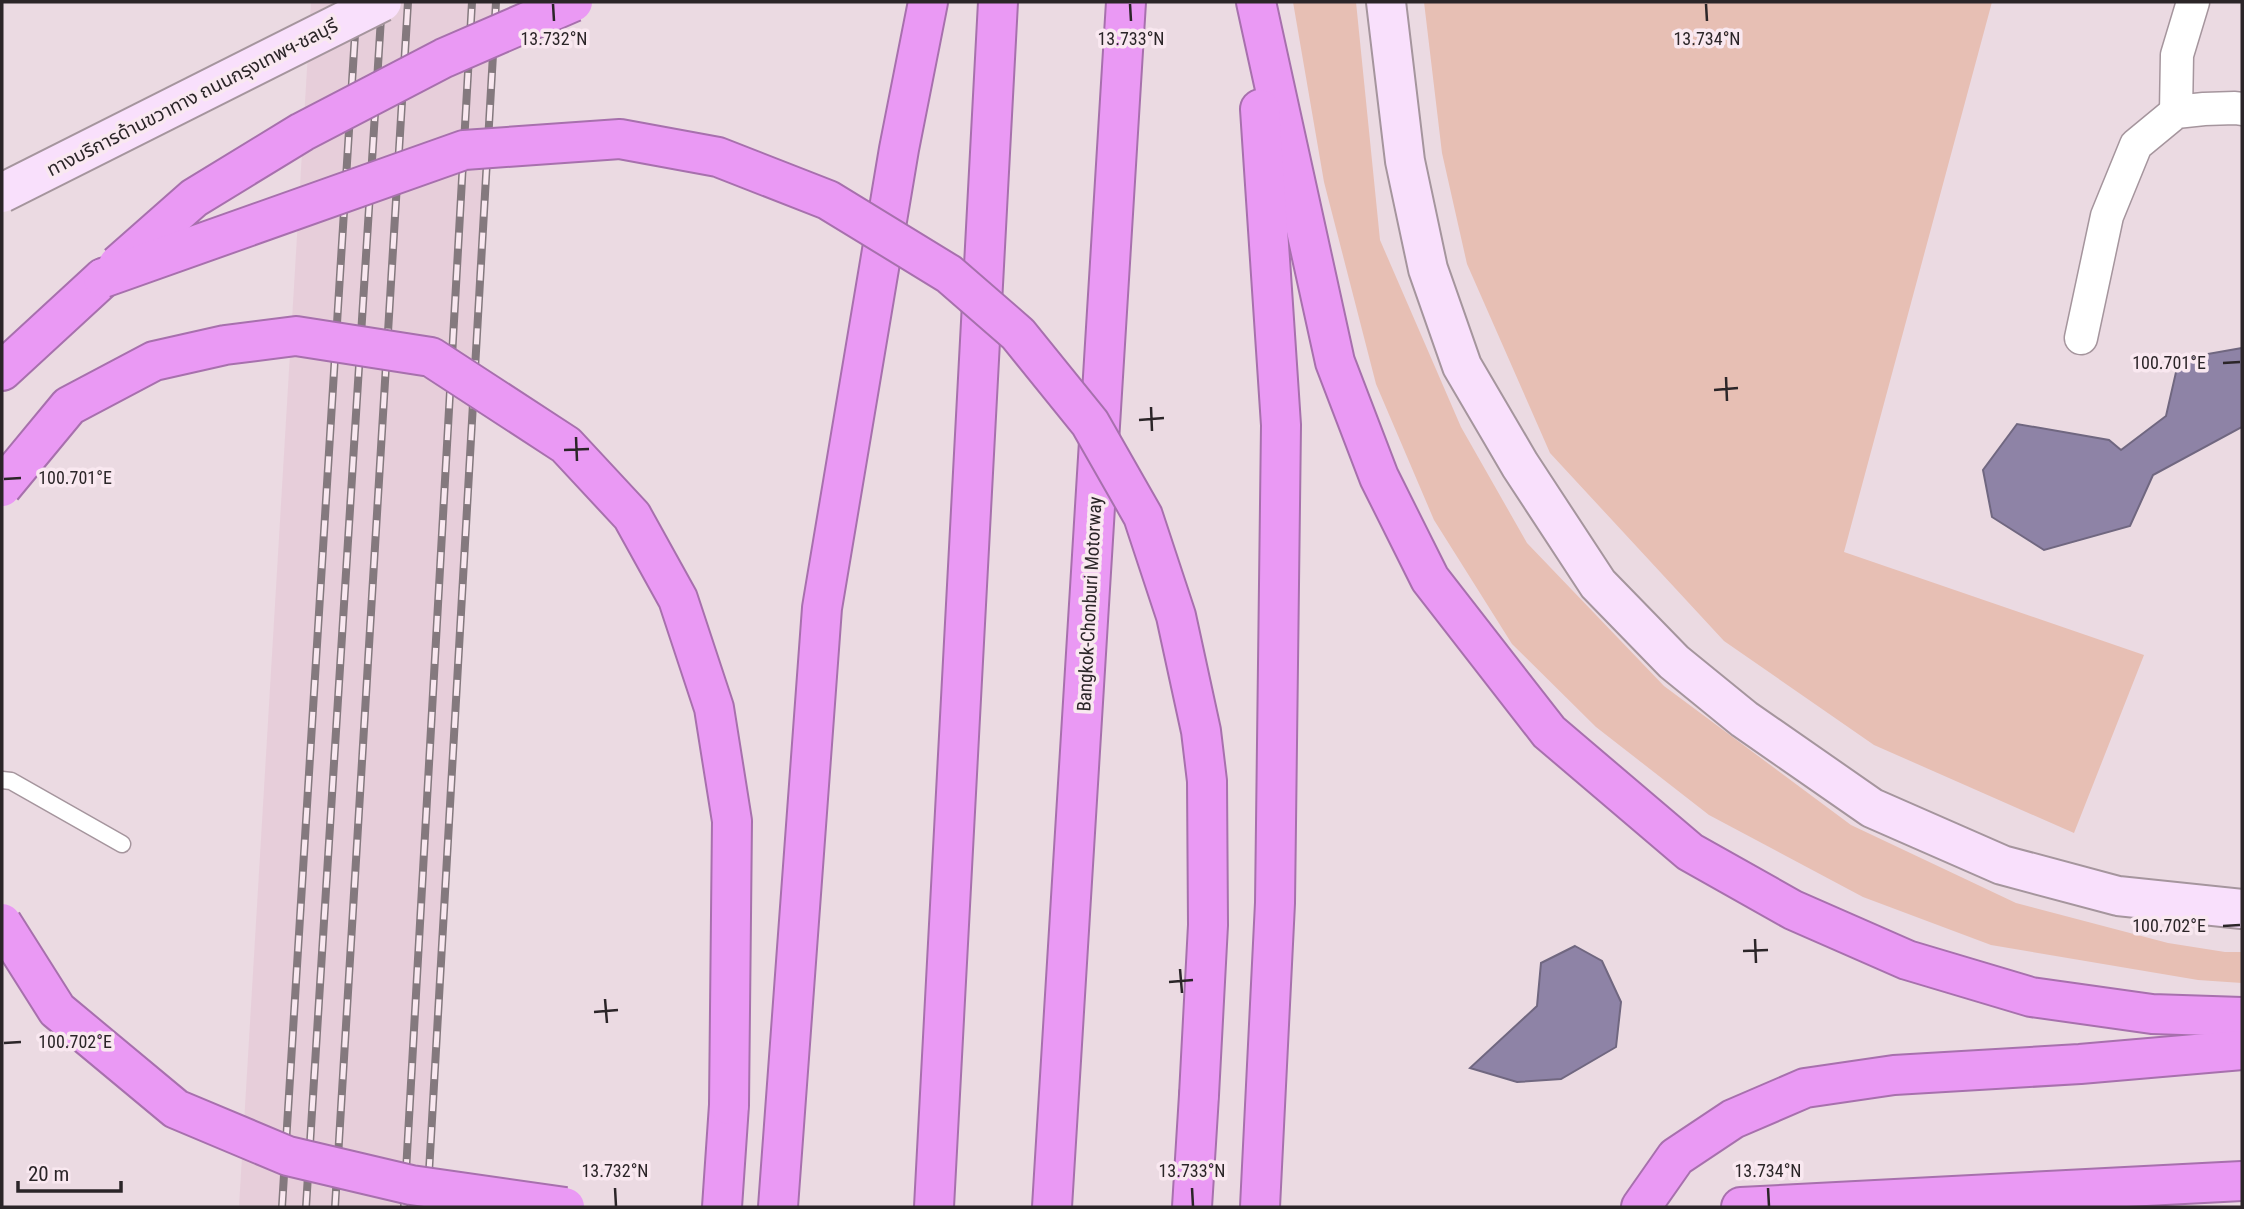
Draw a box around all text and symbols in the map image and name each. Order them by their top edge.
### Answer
street label: ทางบริการด้านขวาทาง ถนนกรุงเทพฯ-ชลบุรี [43,14,342,181]
text: 13.732°N [520,28,588,49]
text: 13.733°N [1097,28,1165,49]
text: 13.734°N [1673,28,1741,49]
text: 100.701°E [2132,352,2206,373]
text: 100.701°E [38,467,112,488]
street label: Bangkok-Chonburi Motorway [1072,496,1107,712]
text: 100.702°E [2132,915,2206,936]
text: 100.702°E [38,1031,112,1052]
scale bar [18,1150,121,1194]
text: 13.732°N [581,1160,649,1181]
text: 13.733°N [1158,1160,1226,1181]
text: 13.734°N [1734,1160,1802,1181]
text: 20 m [28,1162,69,1186]

